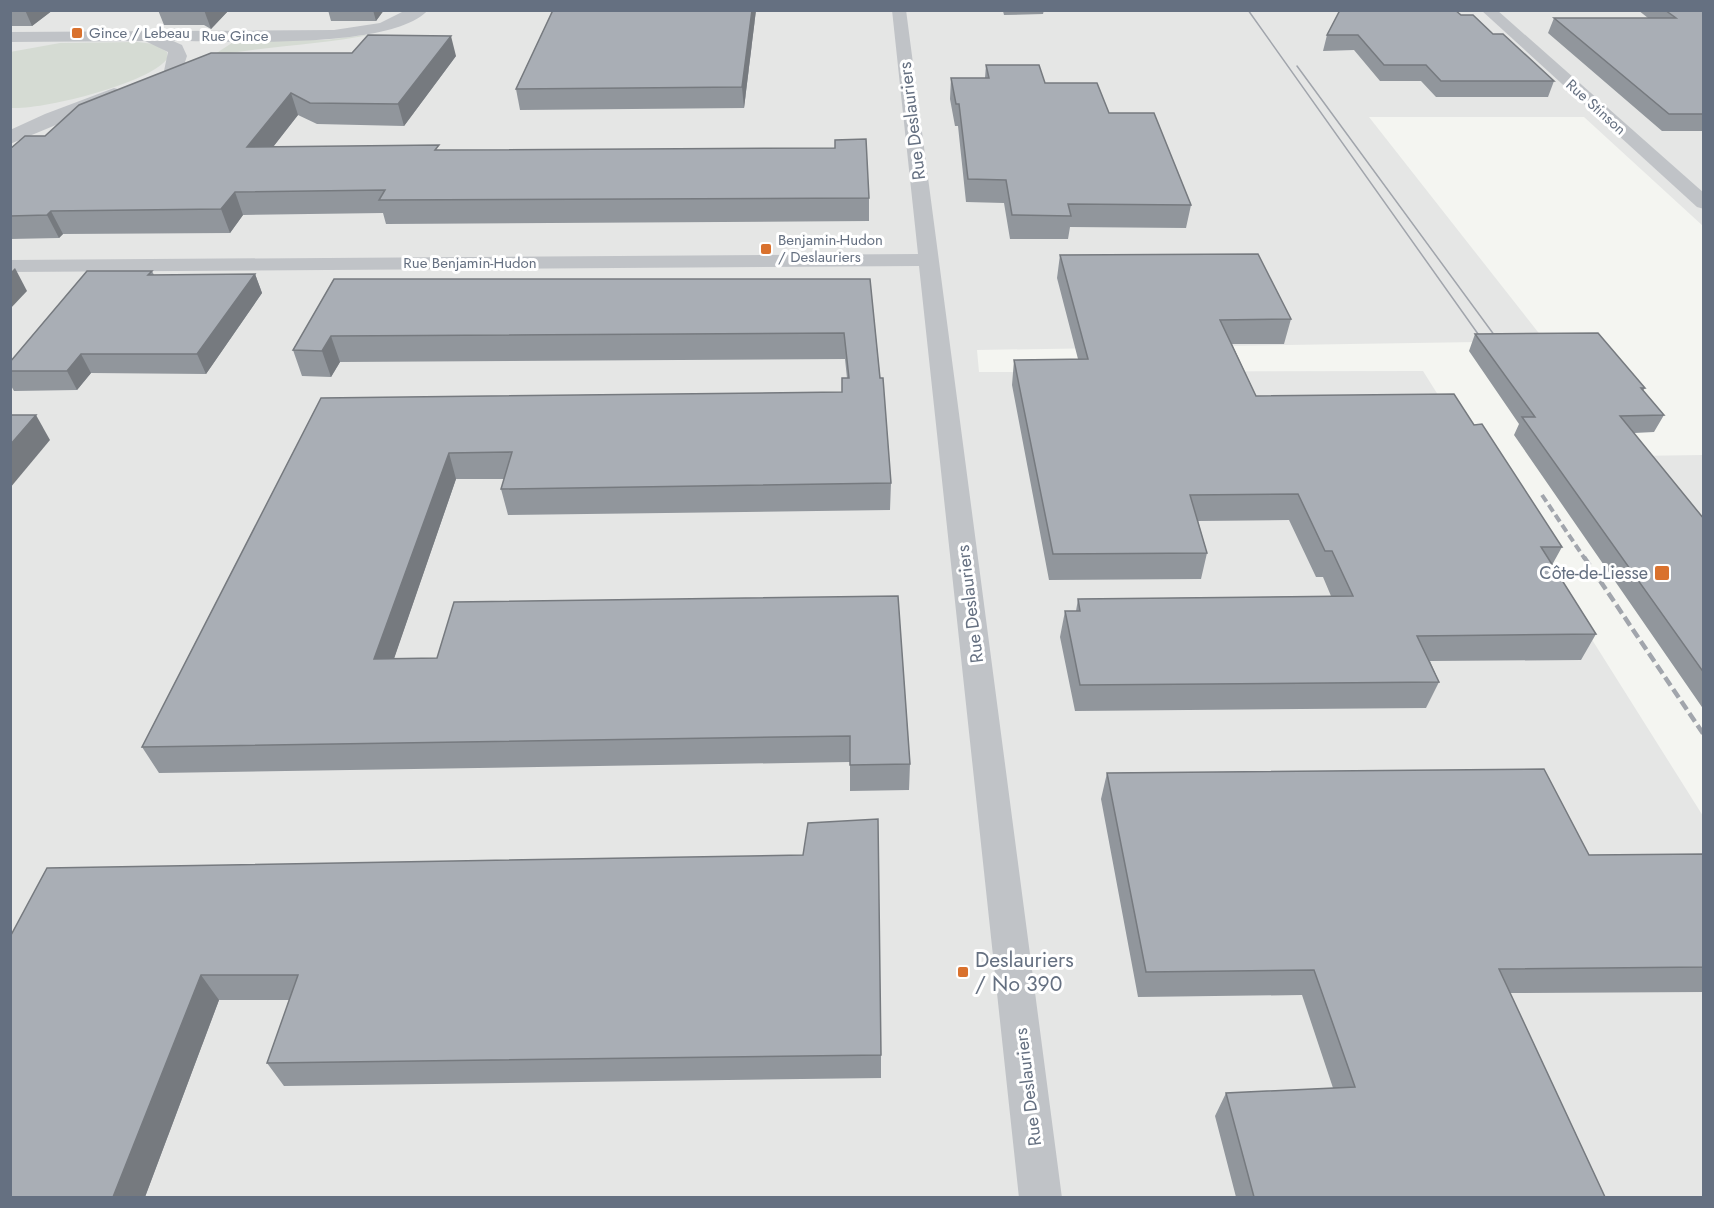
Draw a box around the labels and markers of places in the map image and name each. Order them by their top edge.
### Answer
place label: Gince / Lebeau [89,22,190,44]
marker: Gince / Lebeau [70,26,84,40]
place label: Benjamin-Hudon / Deslauriers [778,229,883,268]
marker: Benjamin-Hudon / Deslauriers [759,242,773,256]
place label: Côte-de-Liesse [1539,560,1648,586]
marker: Côte-de-Liesse [1653,564,1671,582]
place label: Deslauriers / No 390 [975,945,1074,999]
marker: Deslauriers / No 390 [956,965,970,979]

